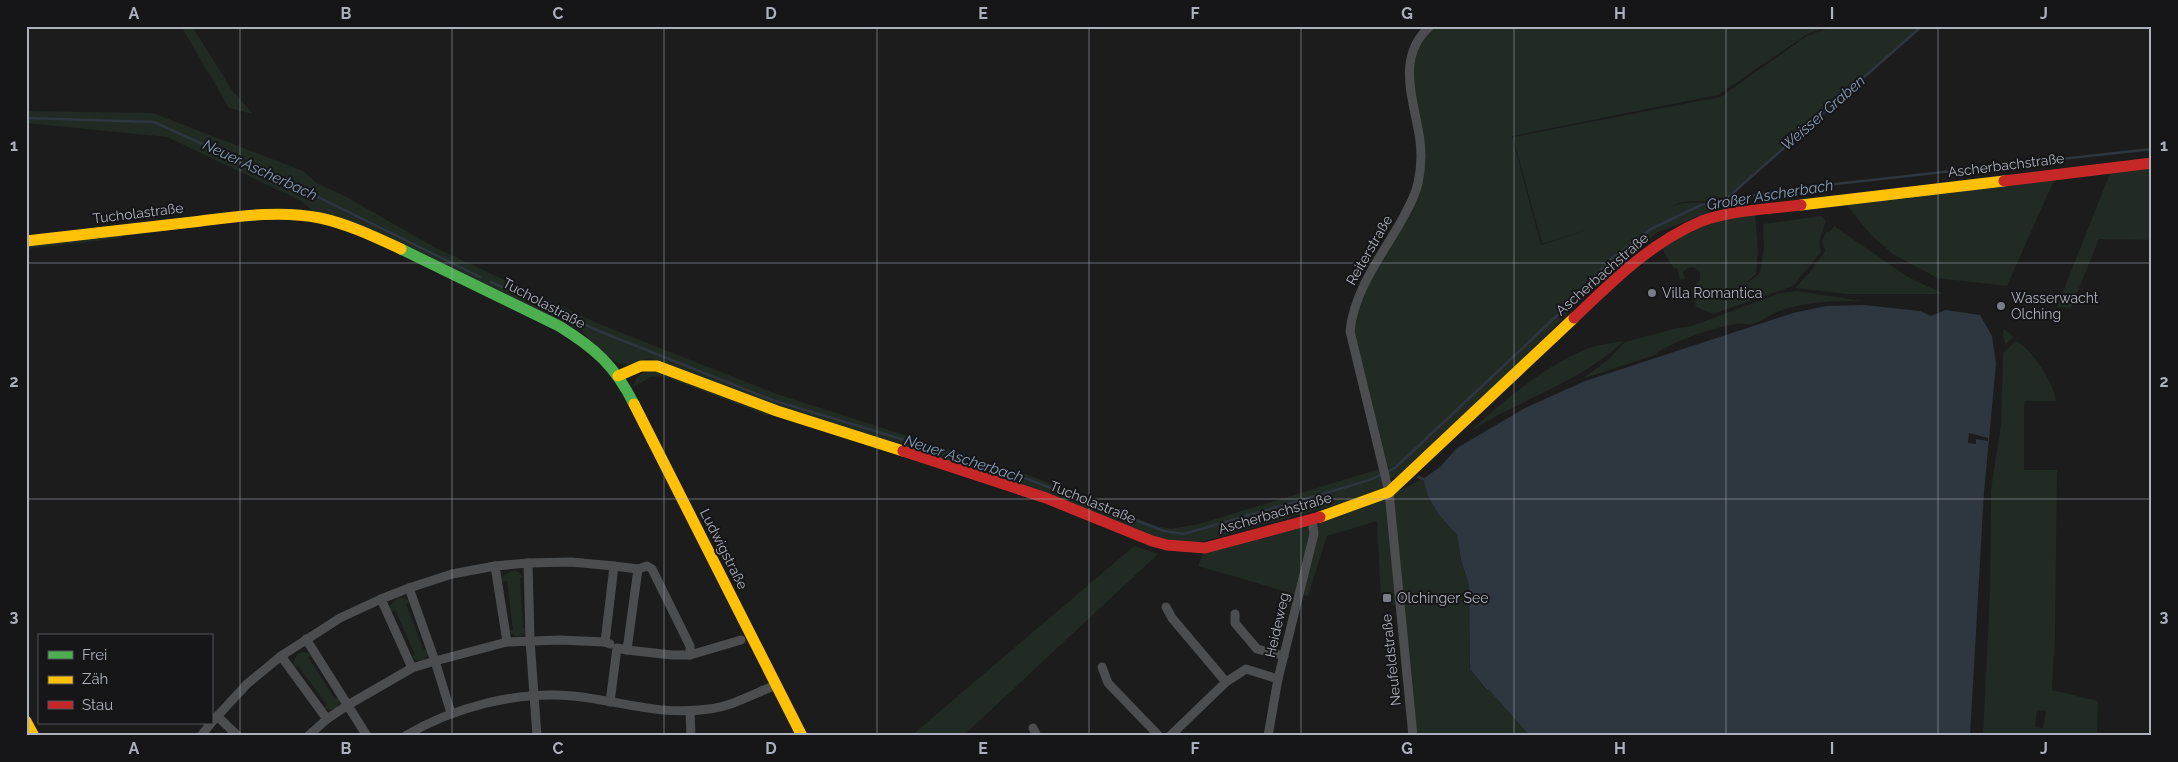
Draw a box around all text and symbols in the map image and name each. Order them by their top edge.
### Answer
text: A [129,4,140,23]
text: B [341,4,352,23]
text: C [553,4,564,23]
text: D [765,4,777,23]
text: E [978,4,988,23]
text: F [1190,4,1200,23]
text: G [1401,4,1413,23]
text: H [1614,4,1626,23]
text: I [1830,4,1834,23]
text: J [2040,4,2048,23]
water label: Weisser Graben [1777,72,1869,154]
text: 1 [10,136,18,155]
water label: Neuer Ascherbach [200,136,320,204]
text: 1 [2160,136,2168,155]
street label: Ascherbachstraße [1947,150,2065,180]
water label: Großer Ascherbach [1705,176,1835,214]
street label: Tucholastraße [92,200,184,226]
street label: Reiterstraße [1343,212,1395,288]
street label: Ascherbachstraße [1553,230,1651,318]
street label: Tucholastraße [500,275,588,331]
place label: Villa Romantica [1662,285,1762,301]
marker: Villa Romantica [1646,287,1658,299]
place label: Wasserwacht Olching [2011,290,2099,322]
marker: Wasserwacht Olching [1995,300,2007,312]
text: 2 [9,372,19,391]
text: 2 [2159,372,2169,391]
water label: Neuer Ascherbach [902,431,1026,487]
street label: Tucholastraße [1048,477,1138,527]
street label: Ascherbachstraße [1217,489,1333,537]
street label: Ludwigstraße [697,506,751,592]
place label: Olchinger See [1397,590,1488,606]
street label: Heideweg [1262,591,1292,659]
marker: Olchinger See [1381,592,1393,604]
text: 3 [10,607,19,626]
text: 3 [2160,607,2169,626]
street label: Neufeldstraße [1378,613,1404,707]
legend [38,634,212,724]
text: Frei [82,646,107,664]
text: Zäh [82,670,108,688]
text: Stau [82,696,113,714]
text: A [129,739,140,758]
text: B [341,739,352,758]
text: C [553,739,564,758]
text: D [765,739,777,758]
text: E [978,739,988,758]
text: F [1190,739,1200,758]
text: G [1401,739,1413,758]
text: H [1614,739,1626,758]
text: I [1830,739,1834,758]
text: J [2040,739,2048,758]

